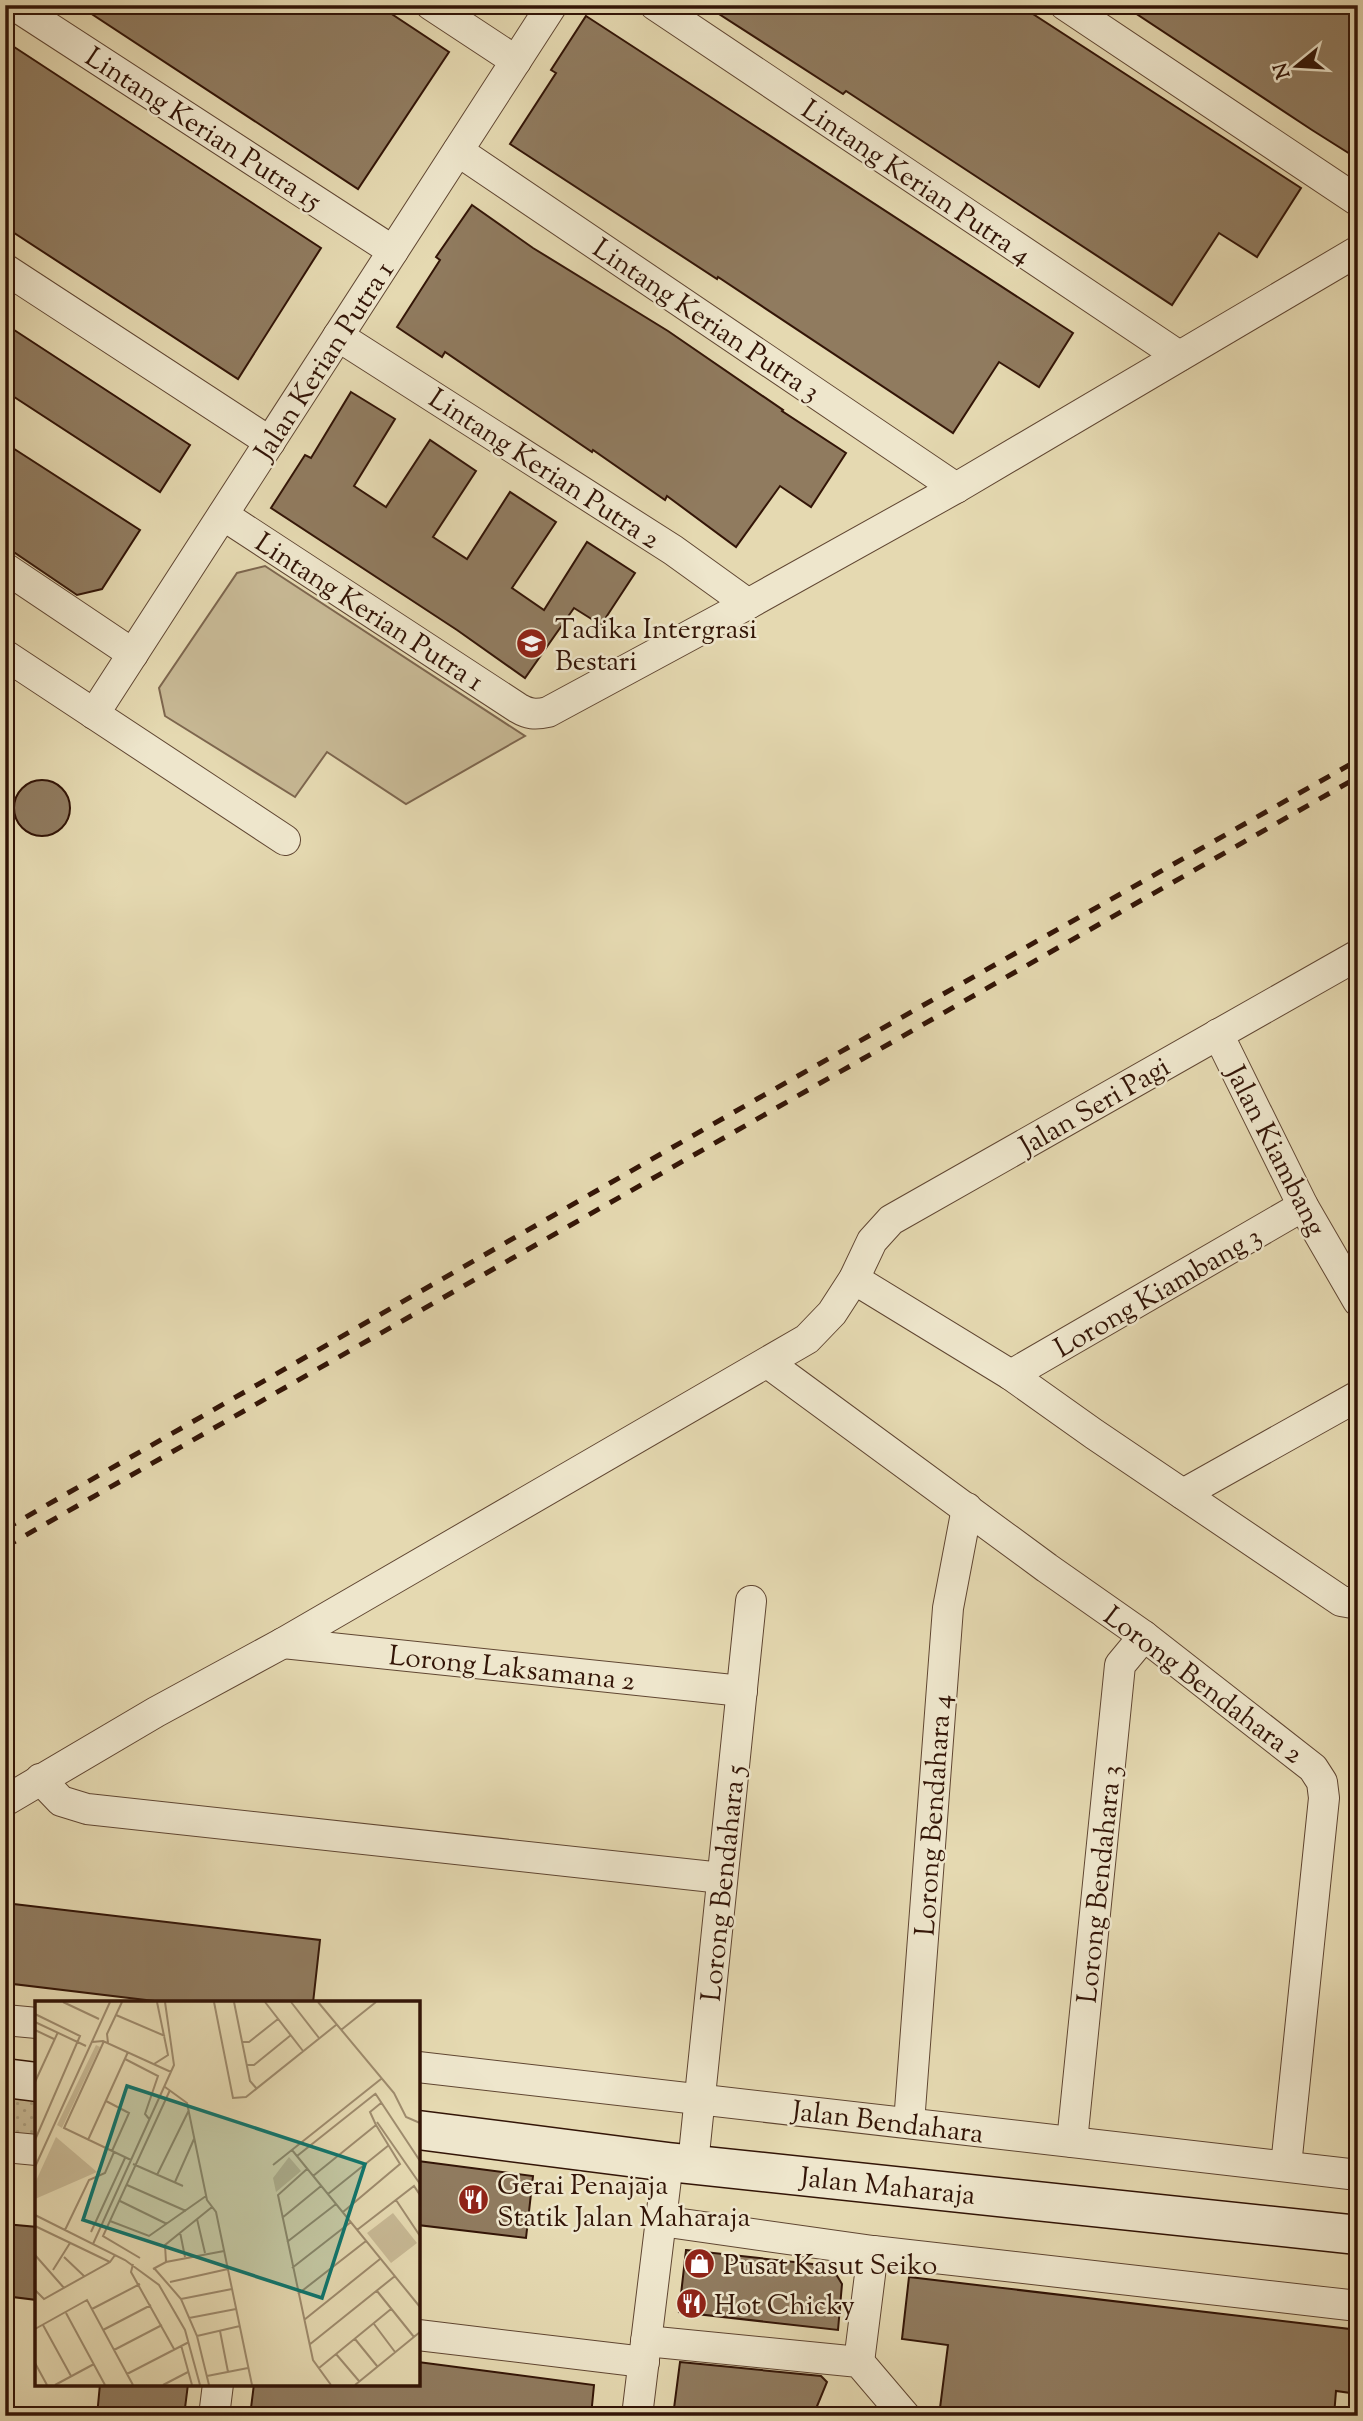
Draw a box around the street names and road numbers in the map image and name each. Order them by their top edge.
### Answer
street label: Lintang Kerian Putra 15 [76,39,329,222]
street label: Lintang Kerian Putra 4 [792,91,1038,276]
street label: Lintang Kerian Putra 3 [583,230,827,413]
street label: Jalan Kerian Putra 1 [245,254,405,471]
street label: Lintang Kerian Putra 2 [420,380,667,561]
street label: Lintang Kerian Putra 1 [246,524,491,703]
street label: Jalan Seri Pagi [1011,1048,1178,1168]
street label: Jalan Kiambang [1213,1057,1334,1244]
street label: Lorong Kiambang 3 [1047,1218,1270,1369]
street label: Lorong Bendahara 2 [1094,1598,1310,1775]
street label: Lorong Laksamana 2 [387,1637,637,1703]
street label: Lorong Bendahara 4 [907,1693,963,1937]
street label: Lorong Bendahara 5 [693,1763,757,2004]
street label: Lorong Bendahara 3 [1069,1763,1133,2005]
street label: Jalan Bendahara [788,2092,986,2156]
street label: Jalan Maharaja [796,2159,977,2217]

